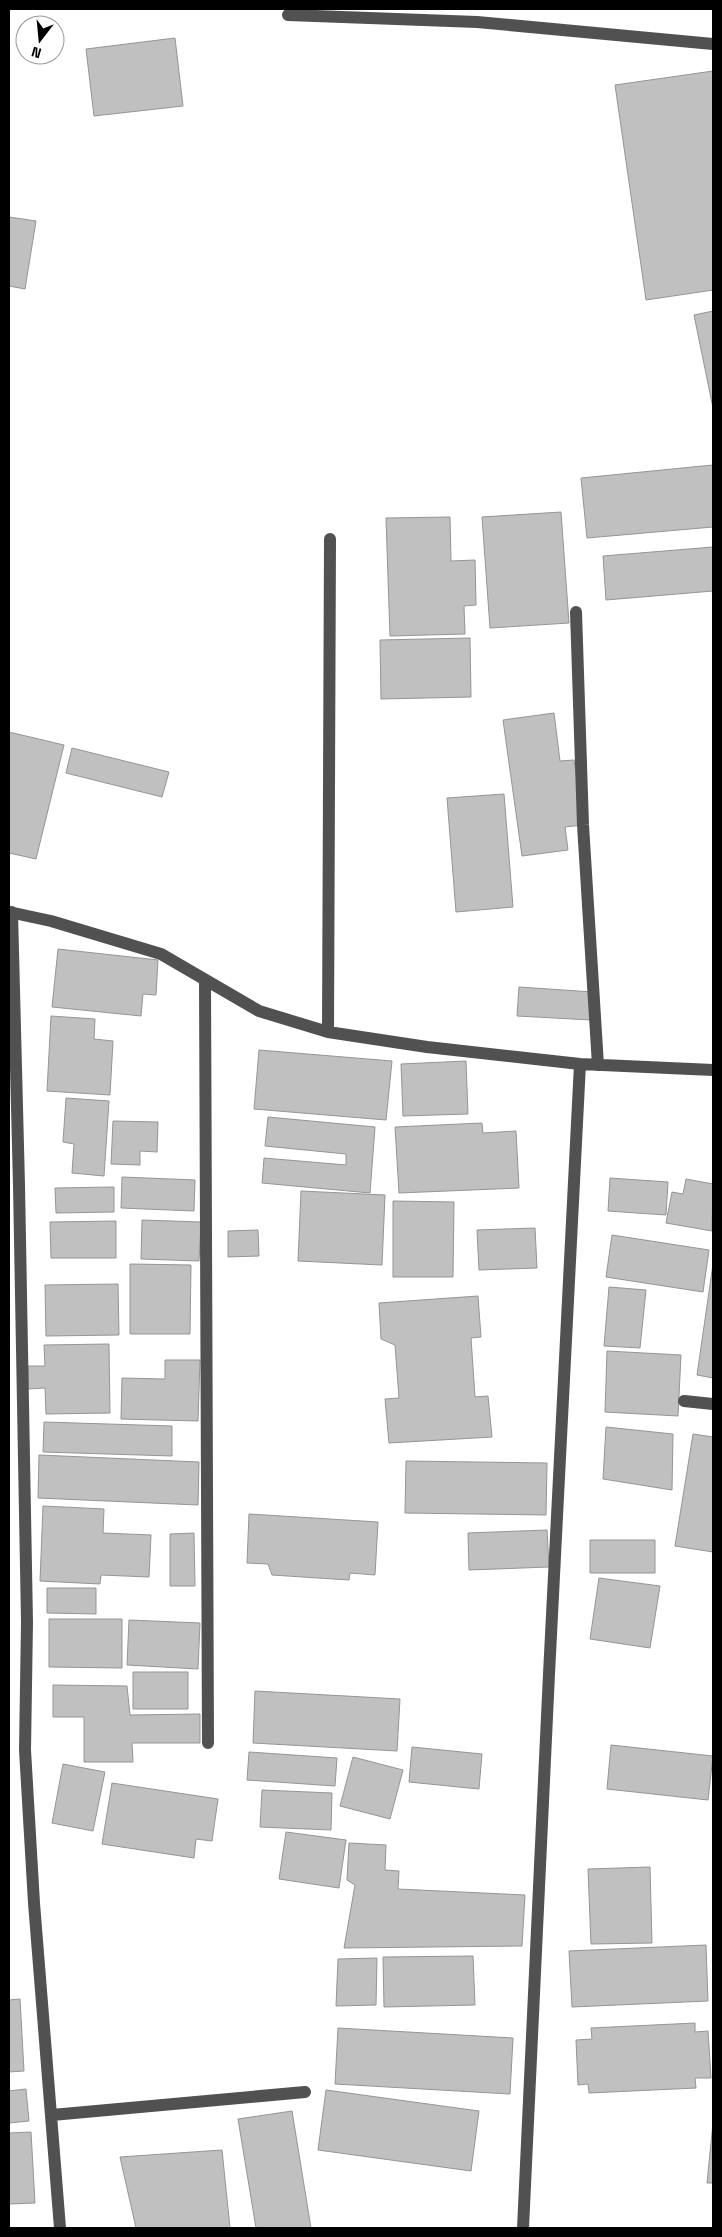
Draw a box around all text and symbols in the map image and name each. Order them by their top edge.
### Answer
north arrow [15,15,65,65]
text: N [29,43,43,62]

